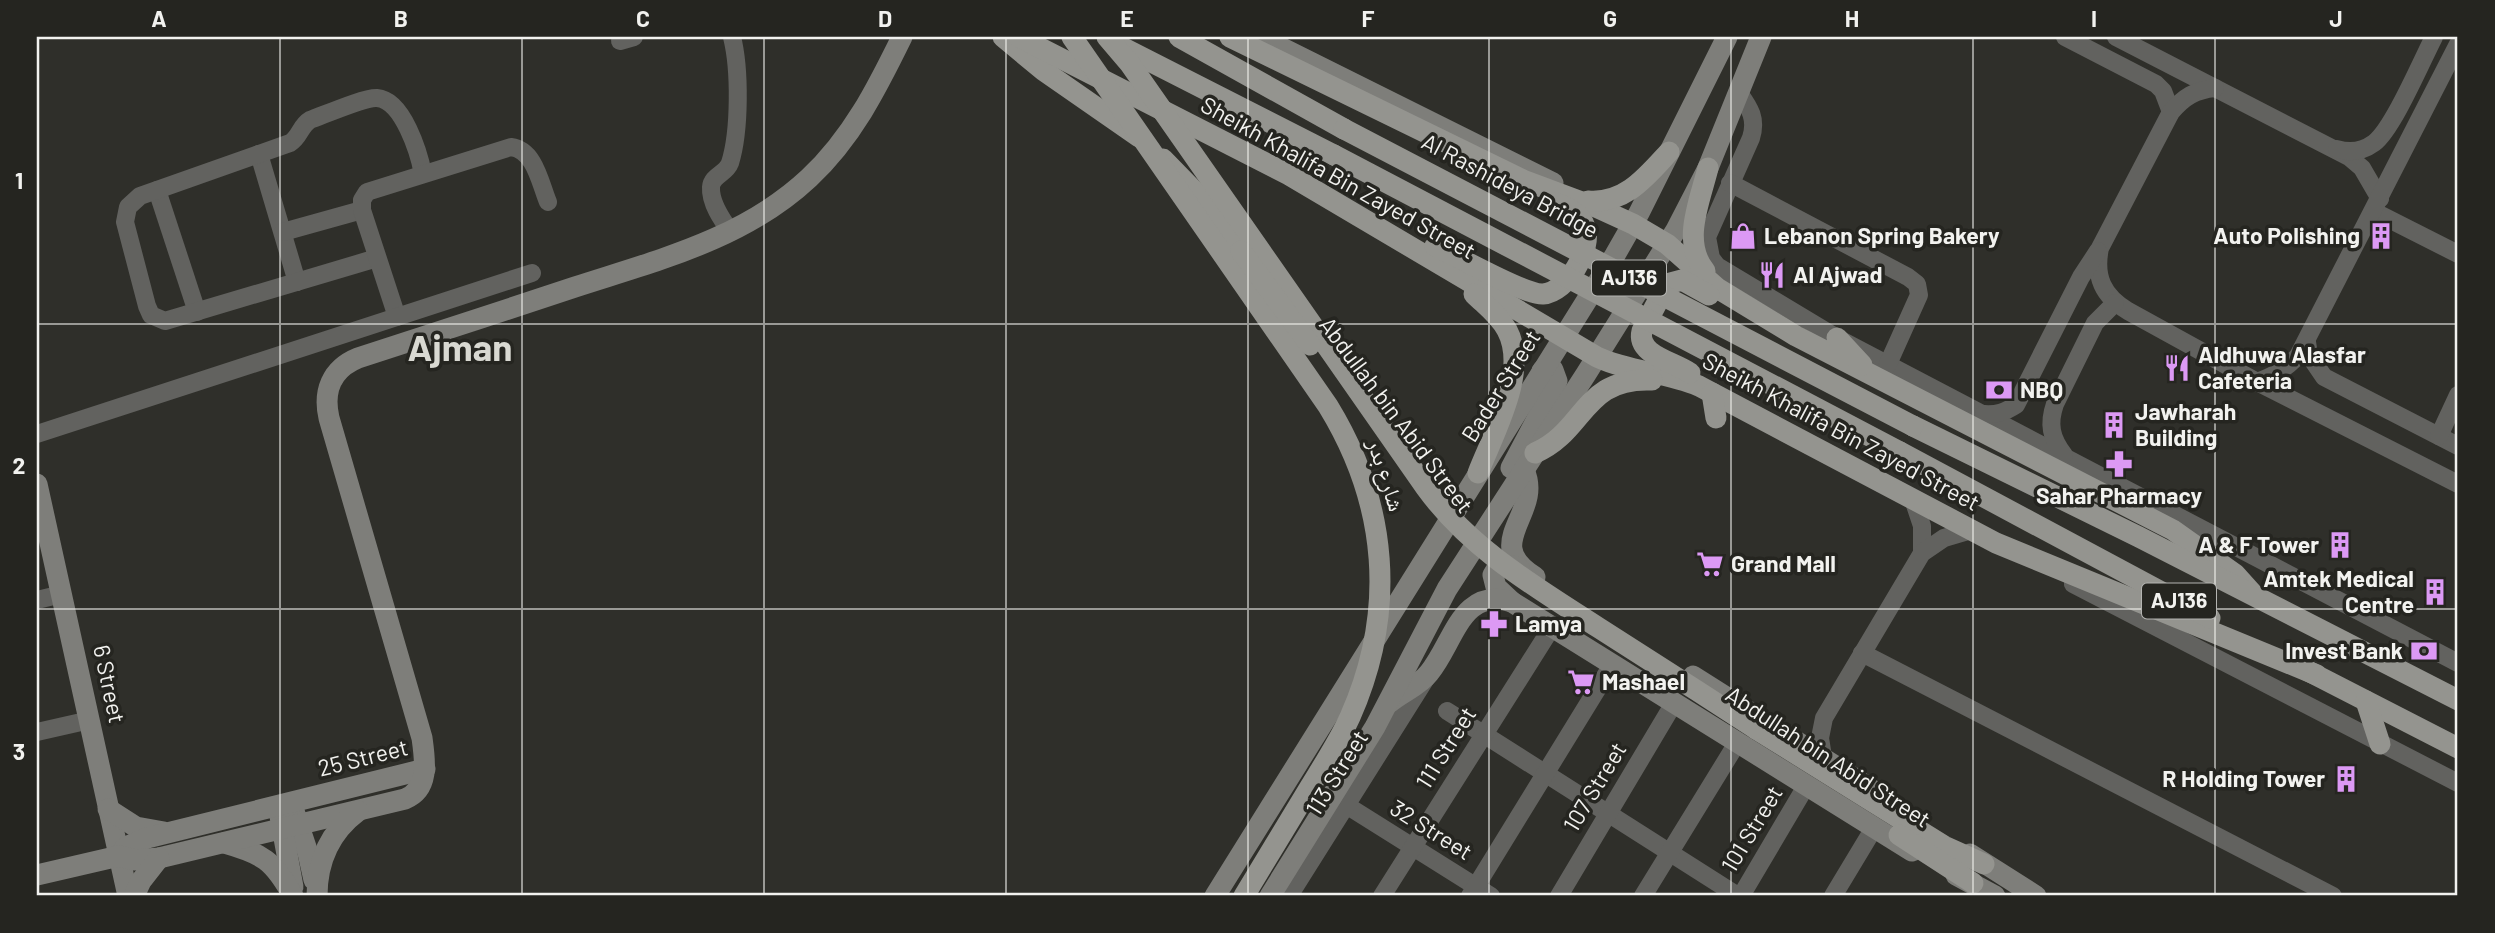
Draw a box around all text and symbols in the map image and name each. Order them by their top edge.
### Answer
text: A [151,4,167,32]
text: B [394,4,408,32]
text: C [636,4,650,32]
text: D [878,4,892,32]
text: E [1120,4,1134,32]
text: F [1362,4,1375,32]
text: G [1603,4,1617,32]
text: H [1845,4,1859,32]
text: I [2091,4,2097,32]
text: J [2329,4,2343,32]
street label: Sheikh Khalifa Bin Zayed Street [1196,90,1481,264]
street label: Al Rashideya Bridge [1417,127,1604,243]
text: 1 [15,166,23,194]
shop icon: Lebanon Spring Bakery [1728,221,1758,251]
place label: Lebanon Spring Bakery [1764,221,2000,249]
place label: Auto Polishing [2213,221,2360,249]
building icon: Auto Polishing [2366,221,2396,251]
road number: AJ136 [1592,260,1666,296]
restaurant icon: Al Ajwad [1757,260,1787,290]
place label: Al Ajwad [1793,260,1882,288]
street label: Abdullah bin Abid Street [1314,311,1480,518]
district label: Ajman [408,324,512,368]
street label: Bader Street [1455,324,1546,447]
place label: Aldhuwa Alasfar Cafeteria [2198,340,2366,394]
street label: Sheikh Khalifa Bin Zayed Street [1698,346,1985,516]
restaurant icon: Aldhuwa Alasfar Cafeteria [2162,353,2192,383]
bank icon: NBQ [1984,375,2014,405]
place label: NBQ [2020,375,2063,403]
place label: Jawharah Building [2135,397,2236,451]
building icon: Jawharah Building [2099,410,2129,440]
street label: شارع بدر [1360,434,1412,515]
pharmacy icon: Sahar Pharmacy [2104,449,2134,479]
text: 2 [13,451,25,479]
place label: Sahar Pharmacy [2036,481,2202,509]
place label: A & F Tower [2198,530,2319,558]
building icon: A & F Tower [2325,530,2355,560]
supermarket icon: Grand Mall [1695,549,1725,579]
place label: Grand Mall [1731,549,1836,577]
place label: Amtek Medical Centre [2263,564,2414,618]
building icon: Amtek Medical Centre [2420,577,2450,607]
road number: AJ136 [2142,584,2216,618]
pharmacy icon: Lamya [1479,609,1509,639]
place label: Lamya [1515,609,1582,637]
place label: Invest Bank [2285,636,2403,664]
bank icon: Invest Bank [2409,636,2439,666]
street label: 6 Street [88,642,132,725]
supermarket icon: Mashael [1566,667,1596,697]
place label: Mashael [1602,667,1685,695]
street label: Abdullah bin Abid Street [1721,680,1936,833]
street label: 111 Street [1409,701,1481,794]
street label: 113 Street [1299,725,1373,820]
street label: 25 Street [315,732,411,782]
text: 3 [13,737,25,765]
street label: 107 Street [1557,737,1632,836]
place label: R Holding Tower [2162,764,2325,792]
building icon: R Holding Tower [2331,764,2361,794]
street label: 101 Street [1714,780,1788,877]
street label: 32 Street [1385,793,1478,865]

